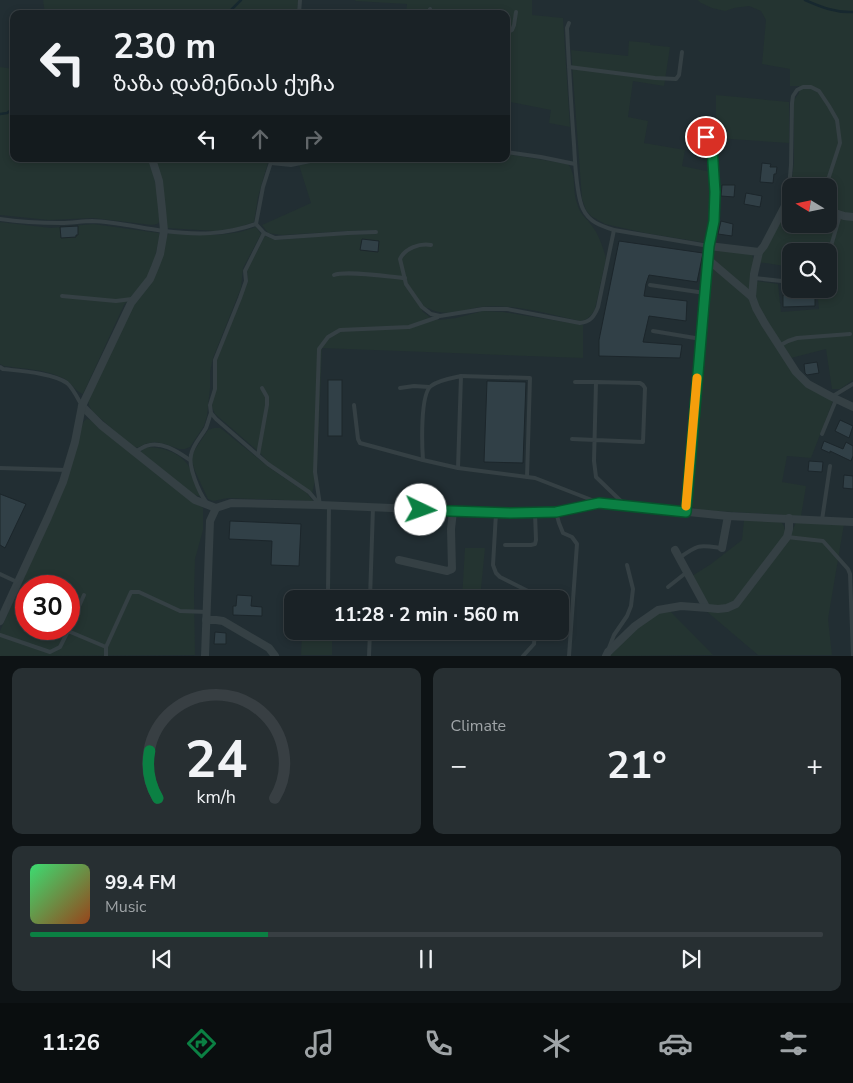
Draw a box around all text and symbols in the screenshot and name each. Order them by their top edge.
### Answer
text: 230 m [113,23,216,70]
icon: left [30,30,95,95]
text: ზაზა დამენიას ქუჩა [113,69,335,99]
pin [685,116,727,158]
icon: arrive [692,123,720,151]
icon: left [193,125,221,153]
icon: ahead [246,125,274,153]
icon: right [299,125,327,153]
north arrow [782,178,838,232]
map controls [782,178,837,298]
button: search [782,243,837,298]
position arrow [394,483,446,535]
speed limit sign: 30 [15,575,80,640]
text: 11:28 · 2 min · 560 m [334,602,519,628]
text: Climate [451,715,506,737]
text: 24 [185,724,247,795]
text: 21° [607,740,667,791]
text: − [451,747,467,785]
text: + [806,747,823,785]
text: km/h [197,785,236,809]
text: 99.4 FM [105,870,176,896]
text: Music [105,896,146,918]
icon: previous [148,945,176,973]
icon: pause [412,945,440,973]
icon: next [677,945,705,973]
icon: directions [184,1026,219,1061]
icon: music [302,1026,337,1061]
icon: phone [421,1026,456,1061]
icon: climate [539,1026,574,1061]
icon: car [658,1026,693,1061]
icon: filters [776,1026,811,1061]
text: 11:26 [42,1028,100,1058]

